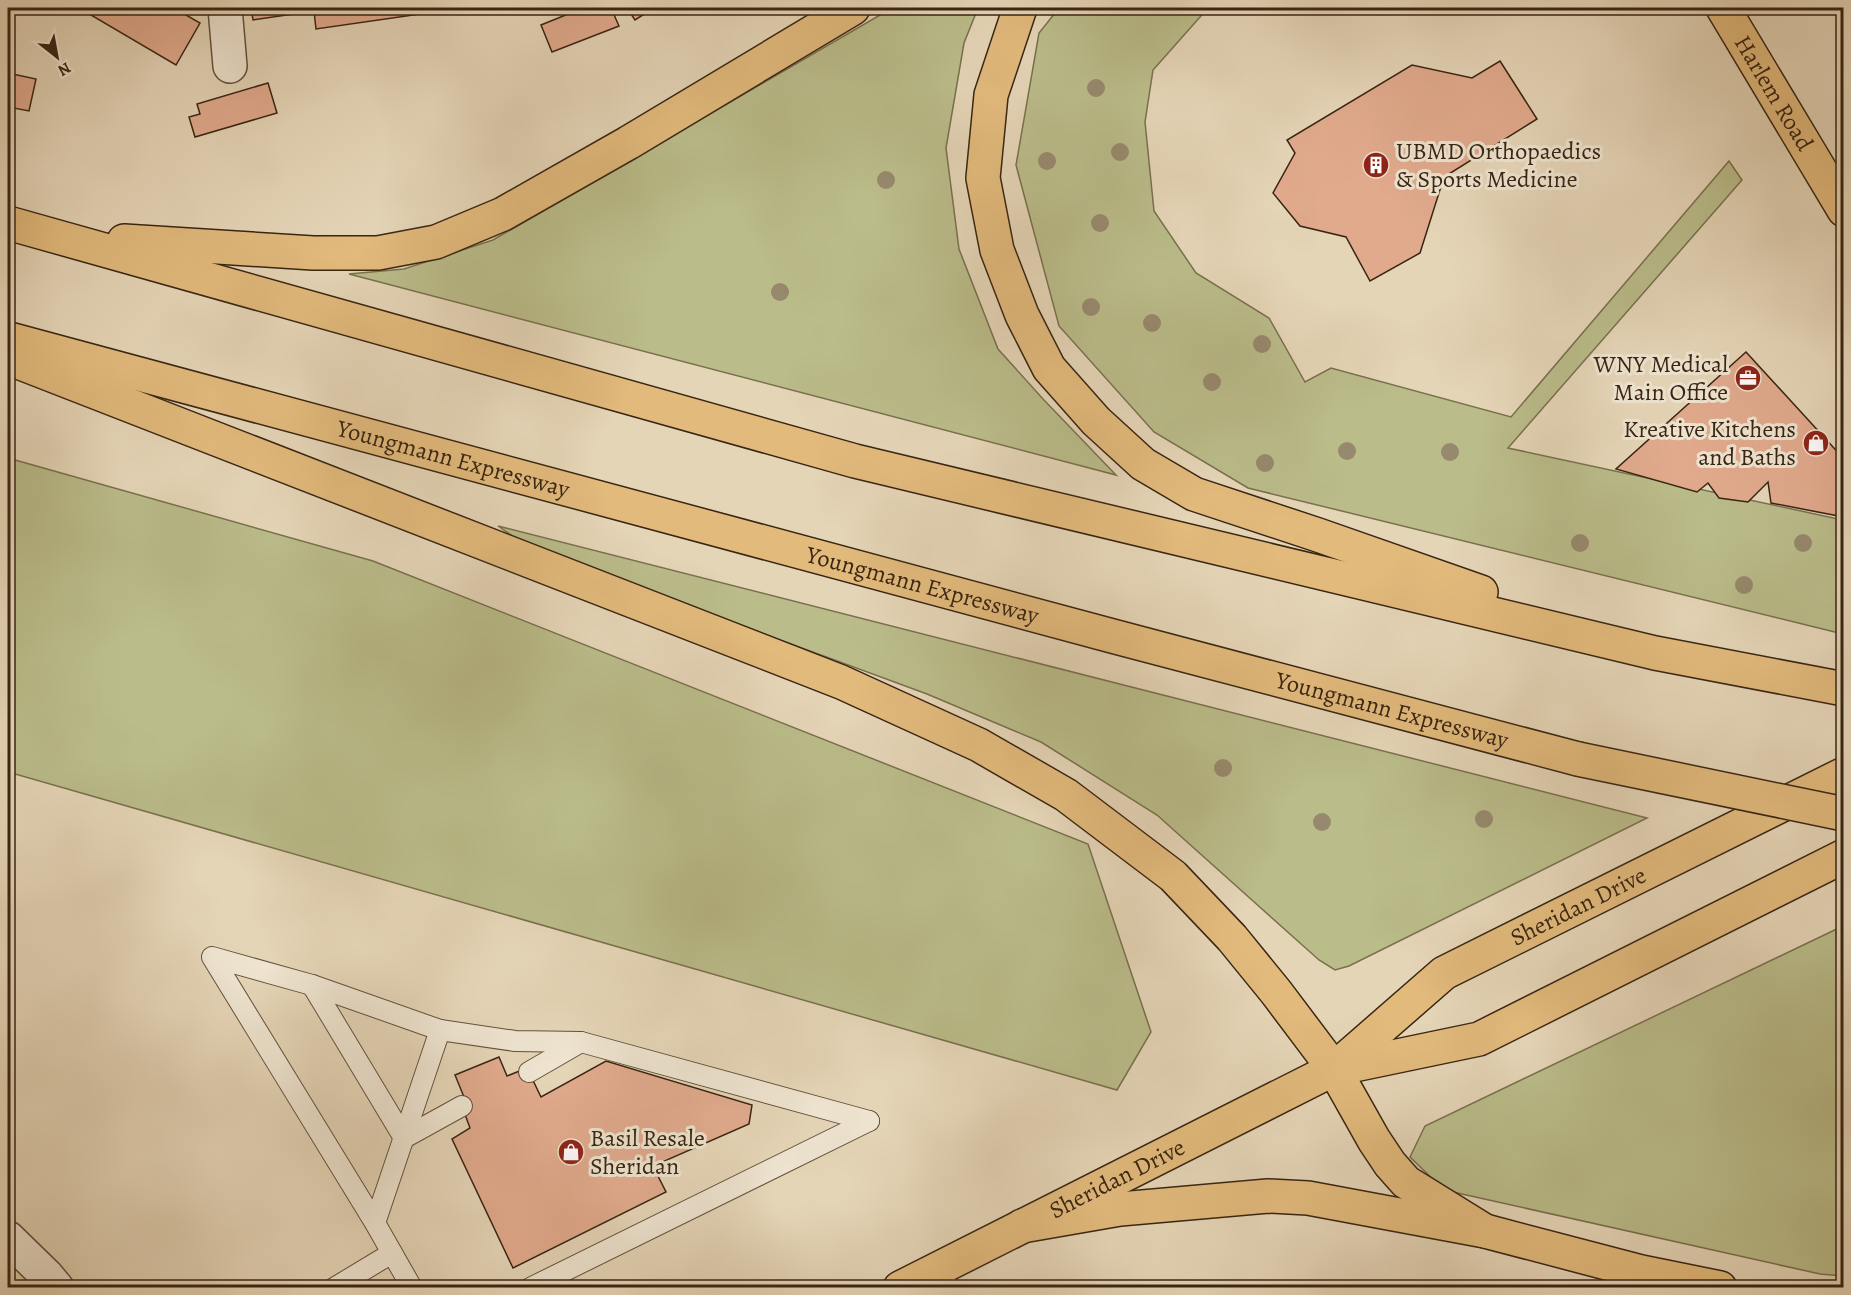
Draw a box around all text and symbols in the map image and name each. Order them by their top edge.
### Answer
north arrow [27,27,87,87]
street label: Harlem Road [1727,29,1821,157]
text: N [53,57,75,82]
place label: UBMD Orthopaedics & Sports Medicine [1396,135,1601,195]
building icon: UBMD Orthopaedics & Sports Medicine [1361,150,1391,180]
place label: WNY Medical Main Office [1592,348,1728,408]
office icon: WNY Medical Main Office [1733,363,1763,393]
street label: Youngmann Expressway [332,412,573,505]
place label: Kreative Kitchens and Baths [1623,413,1796,473]
shop icon: Kreative Kitchens and Baths [1801,428,1831,458]
street label: Youngmann Expressway [802,538,1043,632]
street label: Youngmann Expressway [1271,664,1512,756]
street label: Sheridan Drive [1505,859,1652,954]
place label: Basil Resale Sheridan [590,1122,705,1182]
street label: Sheridan Drive [1044,1131,1190,1226]
shop icon: Basil Resale Sheridan [556,1137,586,1167]

